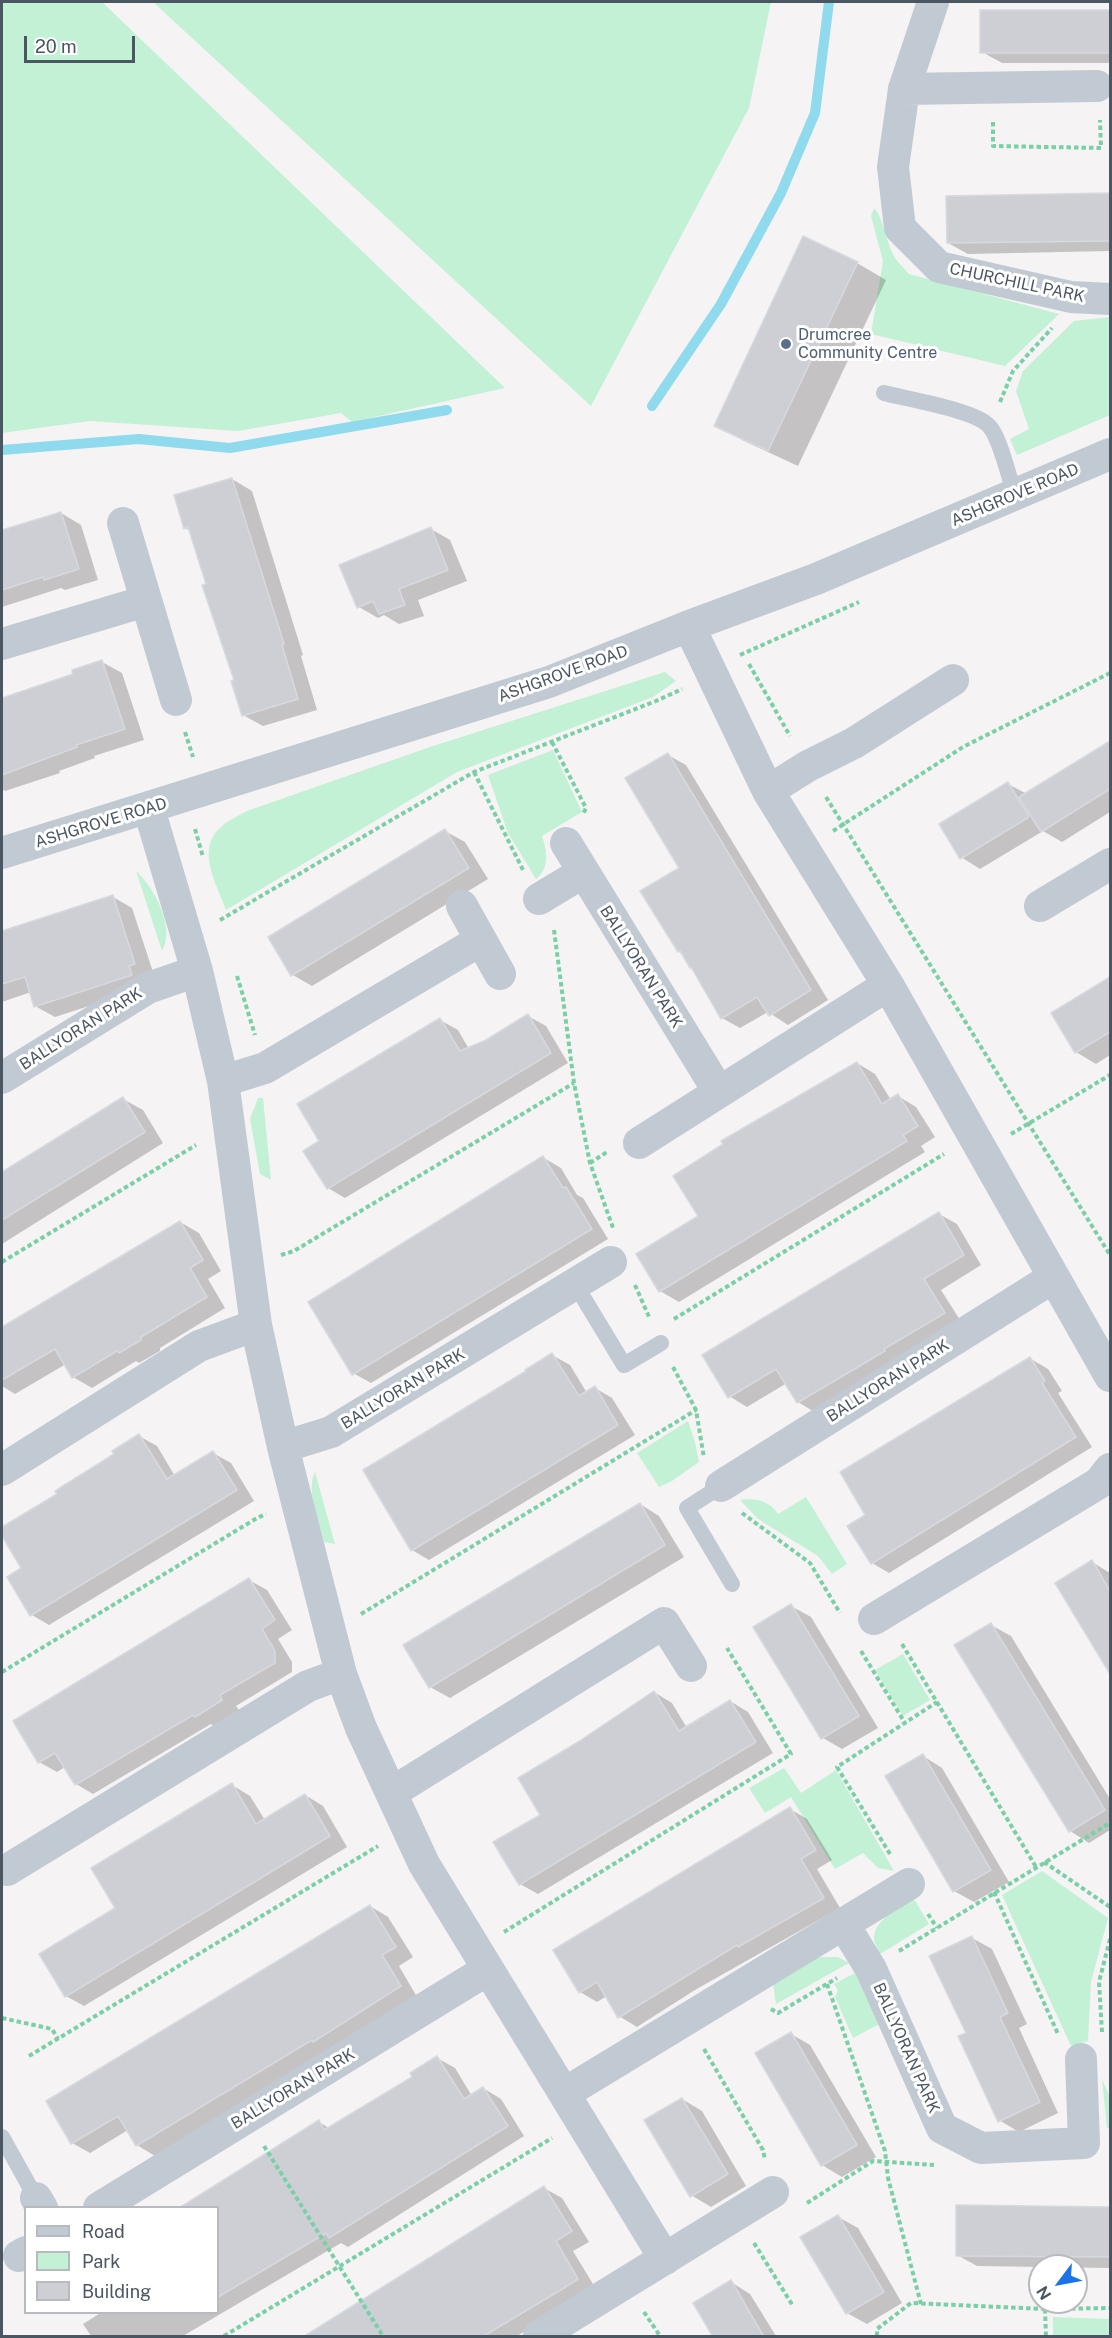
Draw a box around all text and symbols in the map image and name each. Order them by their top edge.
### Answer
scale bar [27,24,138,62]
text: 20 m [35,36,77,57]
street label: CHURCHILL PARK [948,259,1086,307]
place label: Drumcree Community Centre [798,325,937,363]
marker: Drumcree Community Centre [779,337,793,351]
street label: ASHGROVE ROAD [948,459,1082,531]
street label: ASHGROVE ROAD [495,642,631,706]
street label: ASHGROVE ROAD [33,794,169,852]
street label: BALLYORAN PARK [596,902,686,1032]
street label: BALLYORAN PARK [16,984,146,1074]
street label: BALLYORAN PARK [823,1336,953,1426]
street label: BALLYORAN PARK [338,1345,468,1433]
street label: BALLYORAN PARK [869,1980,943,2116]
street label: BALLYORAN PARK [228,2045,358,2133]
legend [24,2206,219,2314]
text: Road [82,2221,125,2242]
text: Park [82,2251,120,2272]
north arrow [1028,2254,1088,2314]
text: Building [82,2281,151,2302]
text: N [1033,2282,1055,2303]

